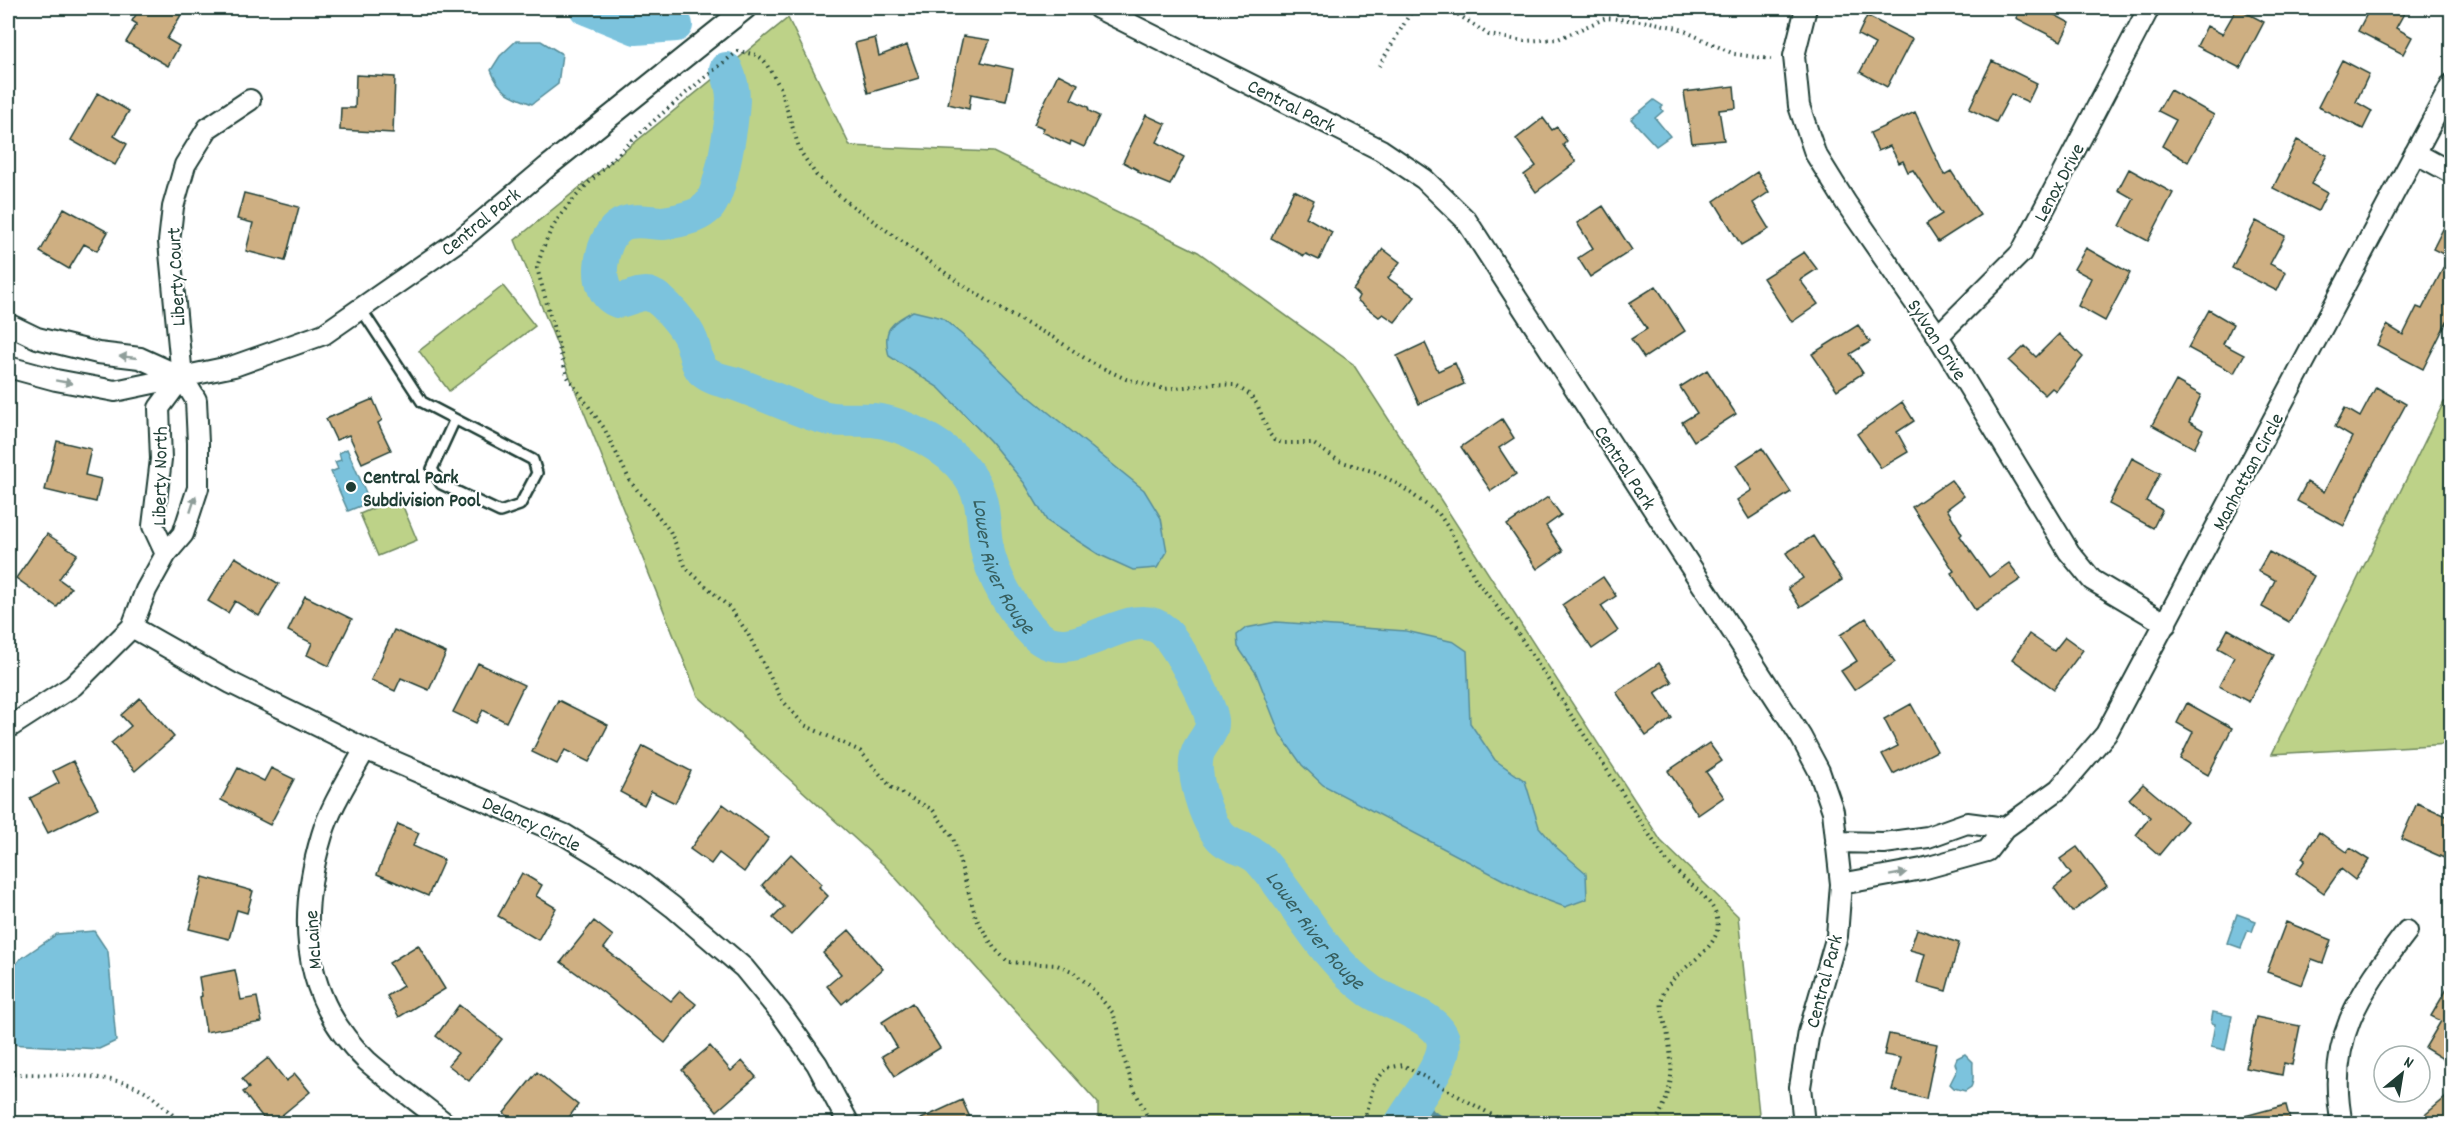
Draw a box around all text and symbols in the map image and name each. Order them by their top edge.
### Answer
street label: Central Park [1242,74,1340,142]
street label: Lenox Drive [2028,139,2093,228]
street label: Central Park [436,182,528,264]
street label: Liberty Court [161,227,195,327]
street label: Sylvan Drive [1899,295,1972,387]
one-way arrow [118,352,137,362]
one-way arrow [55,378,74,387]
street label: Manhattan Circle [2207,409,2292,536]
street label: Central Park [1586,421,1661,516]
street label: Liberty North [147,426,177,526]
place label: Central Park Subdivision Pool [363,465,481,516]
marker: Central Park Subdivision Pool [344,480,358,494]
one-way arrow [188,495,198,513]
water label: Lower River Rouge [962,495,1042,644]
street label: Delancy Circle [477,791,585,861]
water label: Lower River Rouge [1257,865,1371,1000]
one-way arrow [1889,869,1908,878]
street label: McLaine [299,909,331,970]
street label: Central Park [1800,932,1852,1032]
north arrow [2372,1044,2432,1104]
text: N [2399,1051,2418,1075]

